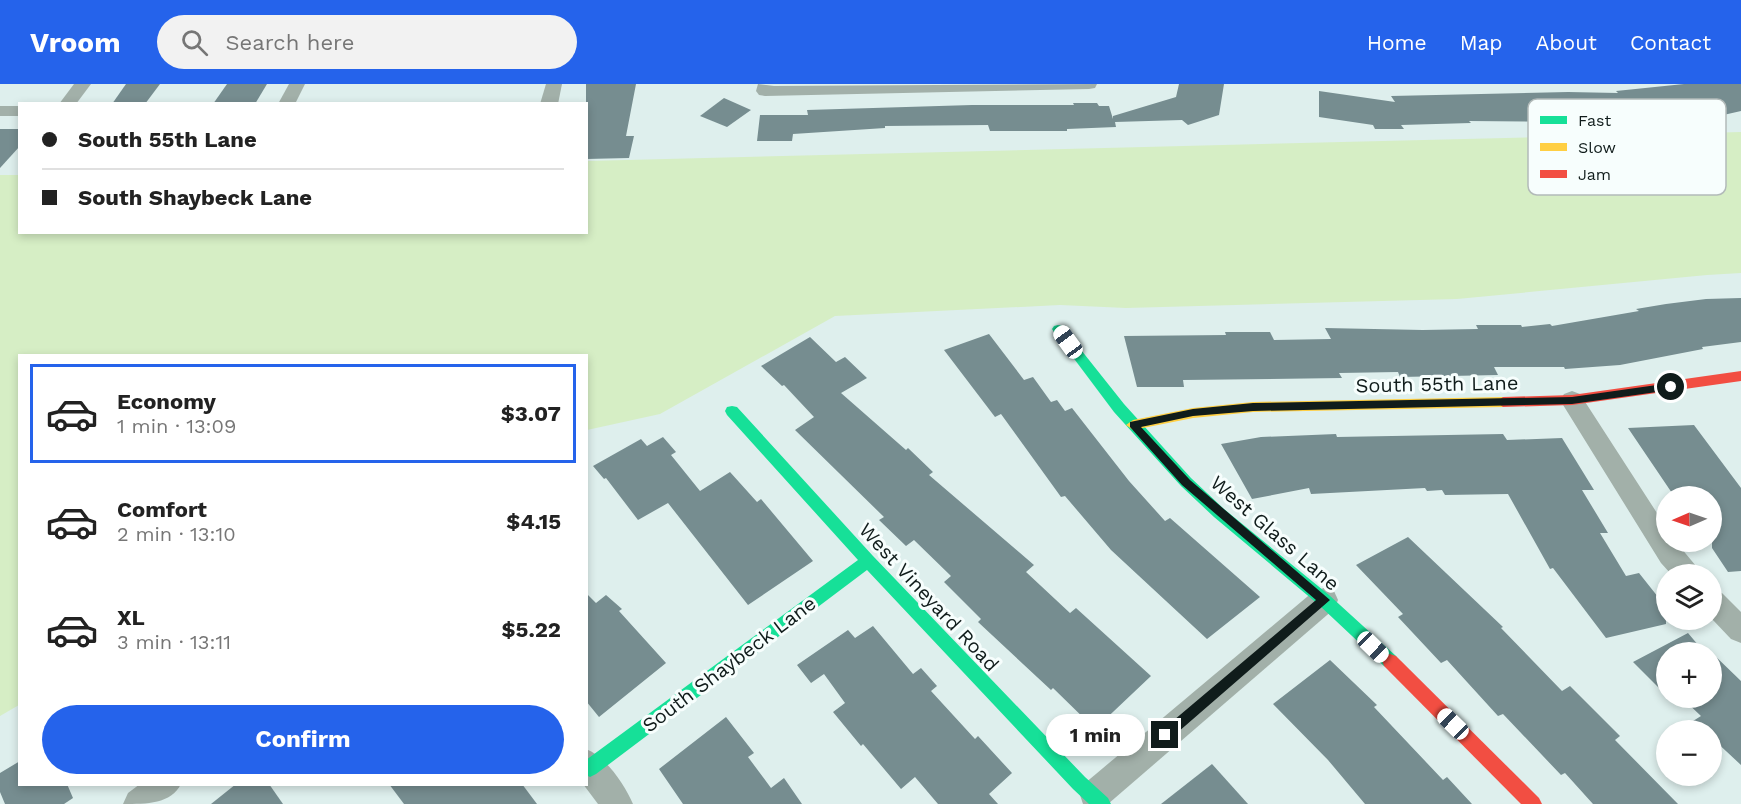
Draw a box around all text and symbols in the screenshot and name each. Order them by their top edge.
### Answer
search box [157,15,577,69]
text: Vroom [30,26,121,59]
icon: search [178,26,211,59]
text: Search here [226,30,354,55]
text: Home [1367,30,1427,55]
text: Map [1460,30,1503,55]
text: About [1536,30,1597,55]
text: Contact [1630,30,1711,55]
legend [1528,99,1726,195]
text: Fast [1578,111,1611,130]
text: South 55th Lane [78,127,257,152]
text: Slow [1578,138,1616,157]
text: Jam [1578,165,1611,184]
text: South Shaybeck Lane [78,185,312,210]
car [1050,322,1086,362]
street label: South 55th Lane [1355,371,1519,397]
route start [1657,373,1684,400]
icon: car [45,387,99,441]
text: Economy [117,389,216,414]
text: $3.07 [501,401,561,426]
text: 1 min · 13:09 [117,414,236,438]
street label: West Glass Lane [1206,471,1344,595]
north arrow [1656,486,1722,552]
map controls [1656,486,1722,786]
icon: car [45,495,99,549]
text: Comfort [117,497,207,522]
text: $4.15 [506,509,561,534]
street label: West Vineyard Road [854,518,1004,676]
text: 2 min · 13:10 [117,522,236,546]
button: layers [1656,564,1722,630]
street label: South Shaybeck Lane [637,591,821,737]
icon: car [45,603,99,657]
text: XL [117,605,145,630]
text: $5.22 [501,617,561,642]
car [1354,628,1392,666]
text: 3 min · 13:11 [117,630,231,654]
button: + [1656,642,1722,708]
button: Confirm [42,705,564,774]
car [1434,705,1472,743]
callout: 1 min [1045,714,1144,756]
button: − [1656,720,1722,786]
route end [1151,721,1178,748]
text: 1 min [1070,723,1121,747]

